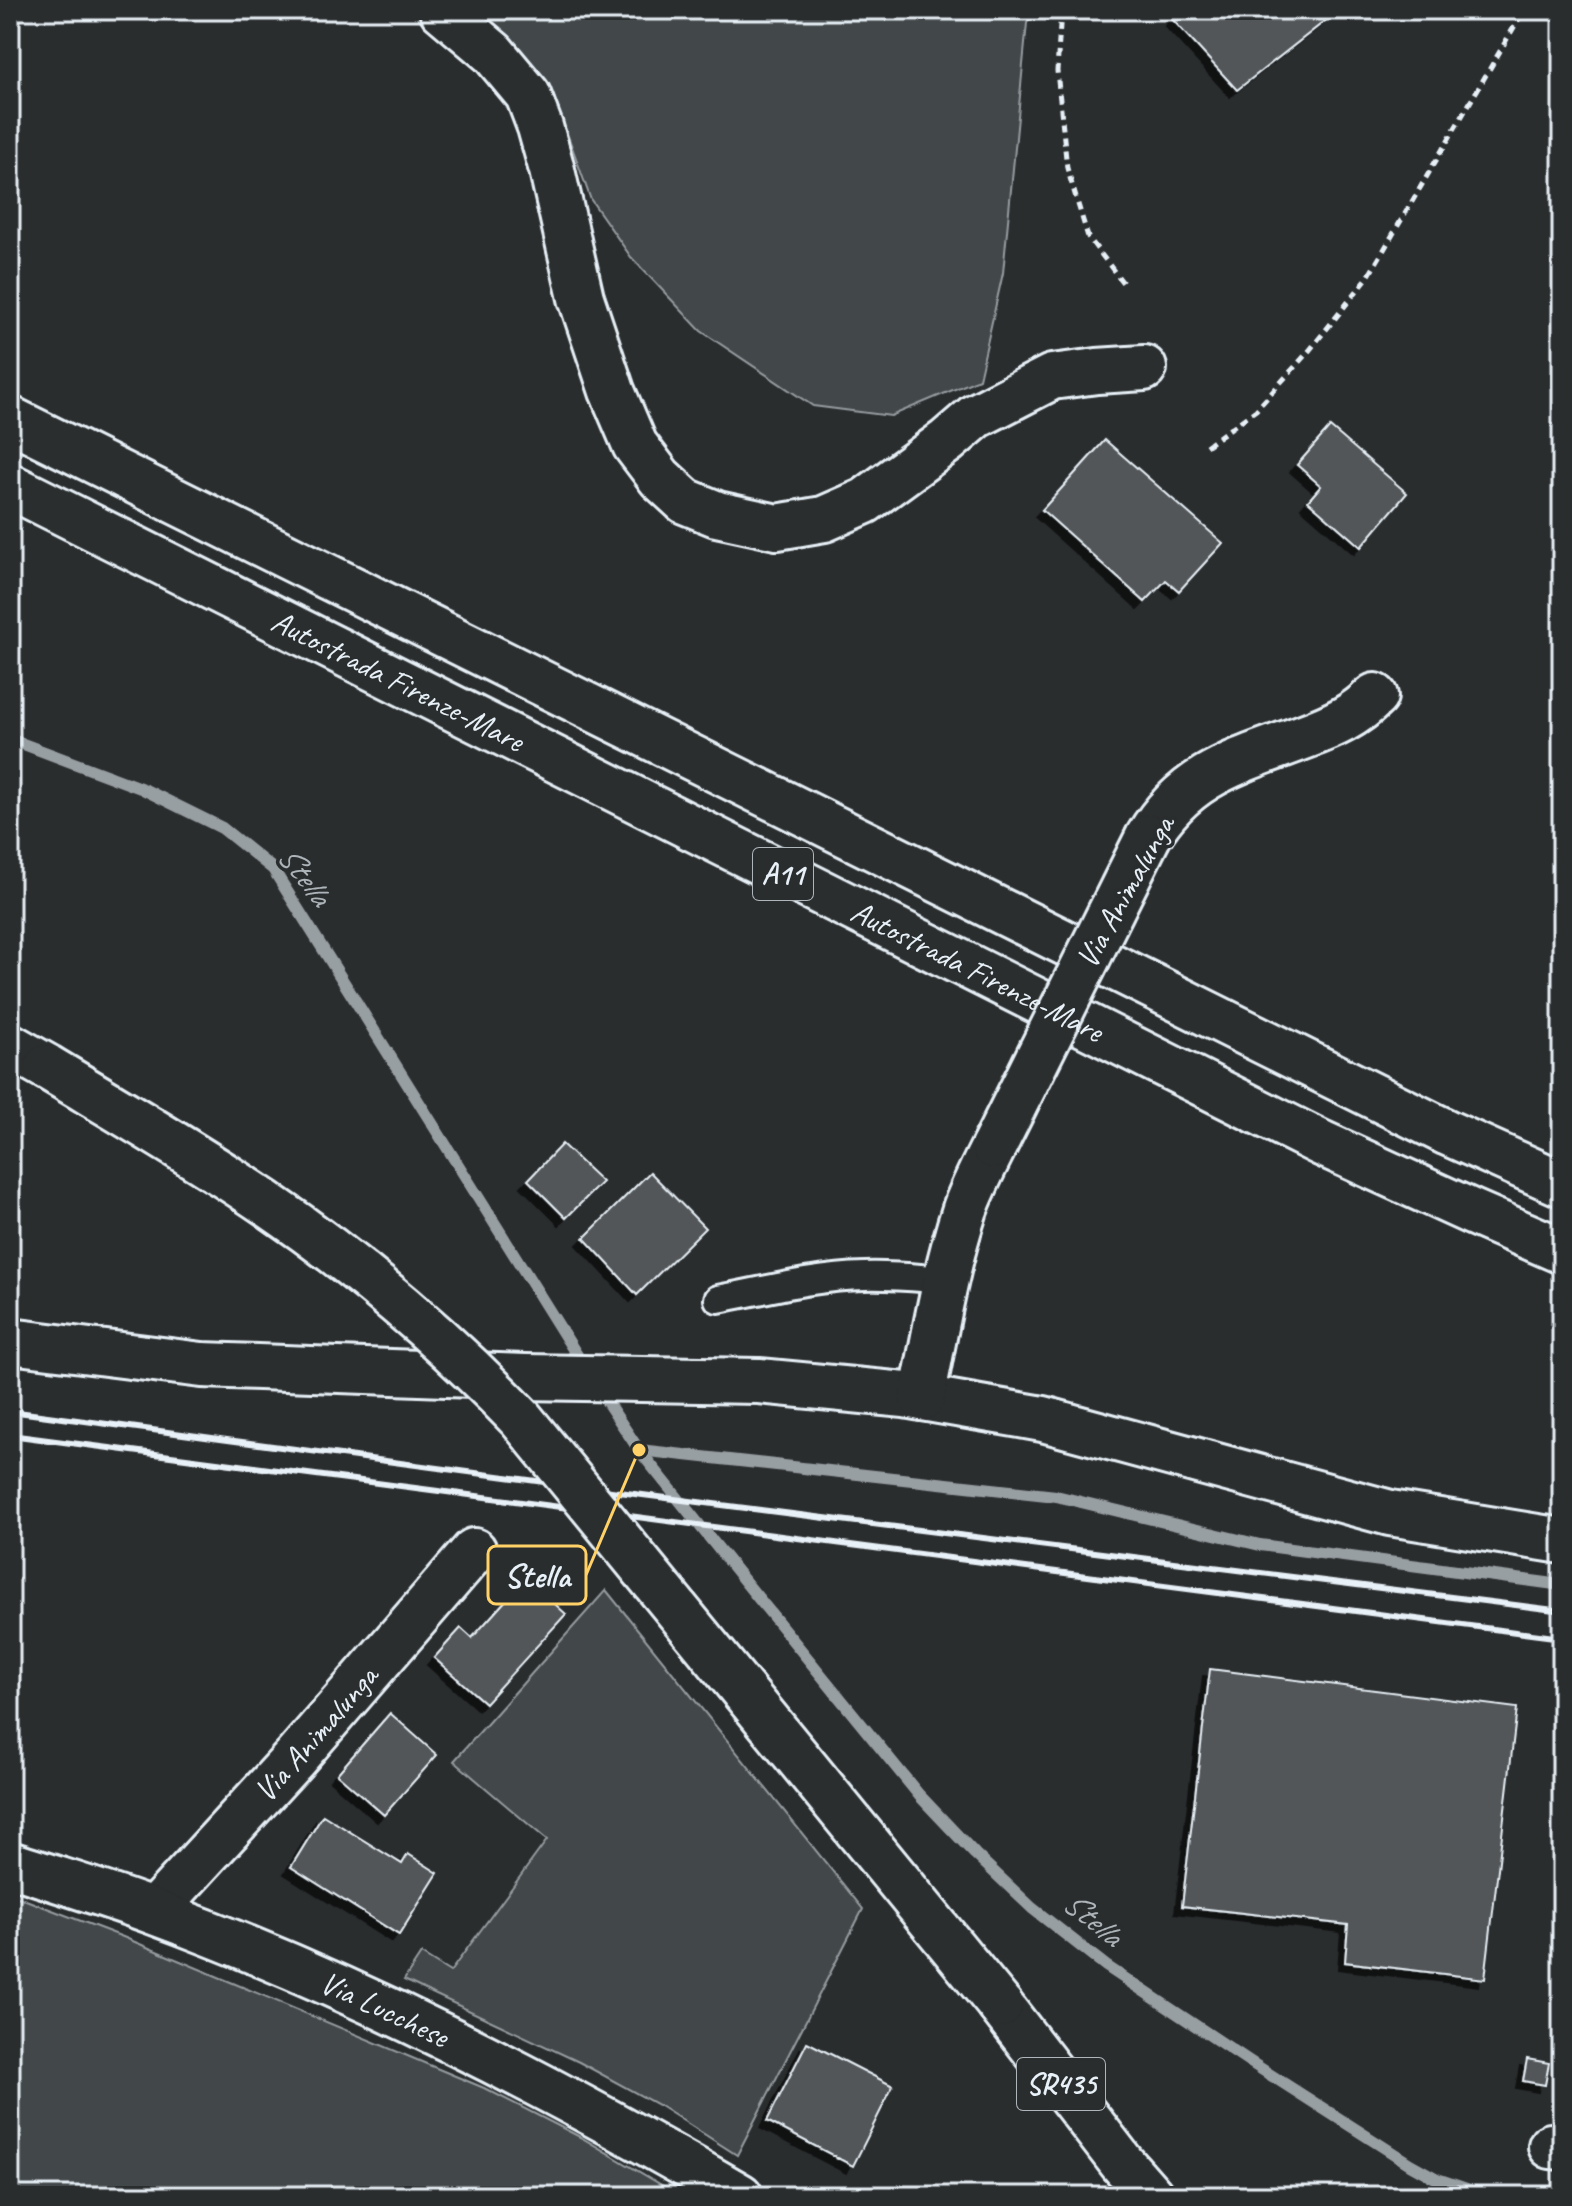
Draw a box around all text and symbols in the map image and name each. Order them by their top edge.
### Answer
street label: Autostrada Firenze-Mare [265,600,533,762]
street label: Via Animalunga [1066,806,1185,975]
water label: Stella [268,836,344,916]
road number: A11 [753,848,813,900]
street label: Autostrada Firenze-Mare [844,890,1113,1052]
callout: Stella [488,1546,586,1604]
text: Stella [504,1554,573,1597]
street label: Via Animalunga [245,1655,388,1810]
water label: Stella [1054,1881,1134,1957]
street label: Via Lucchese [314,1962,458,2058]
road number: SR435 [1017,2058,1105,2110]

